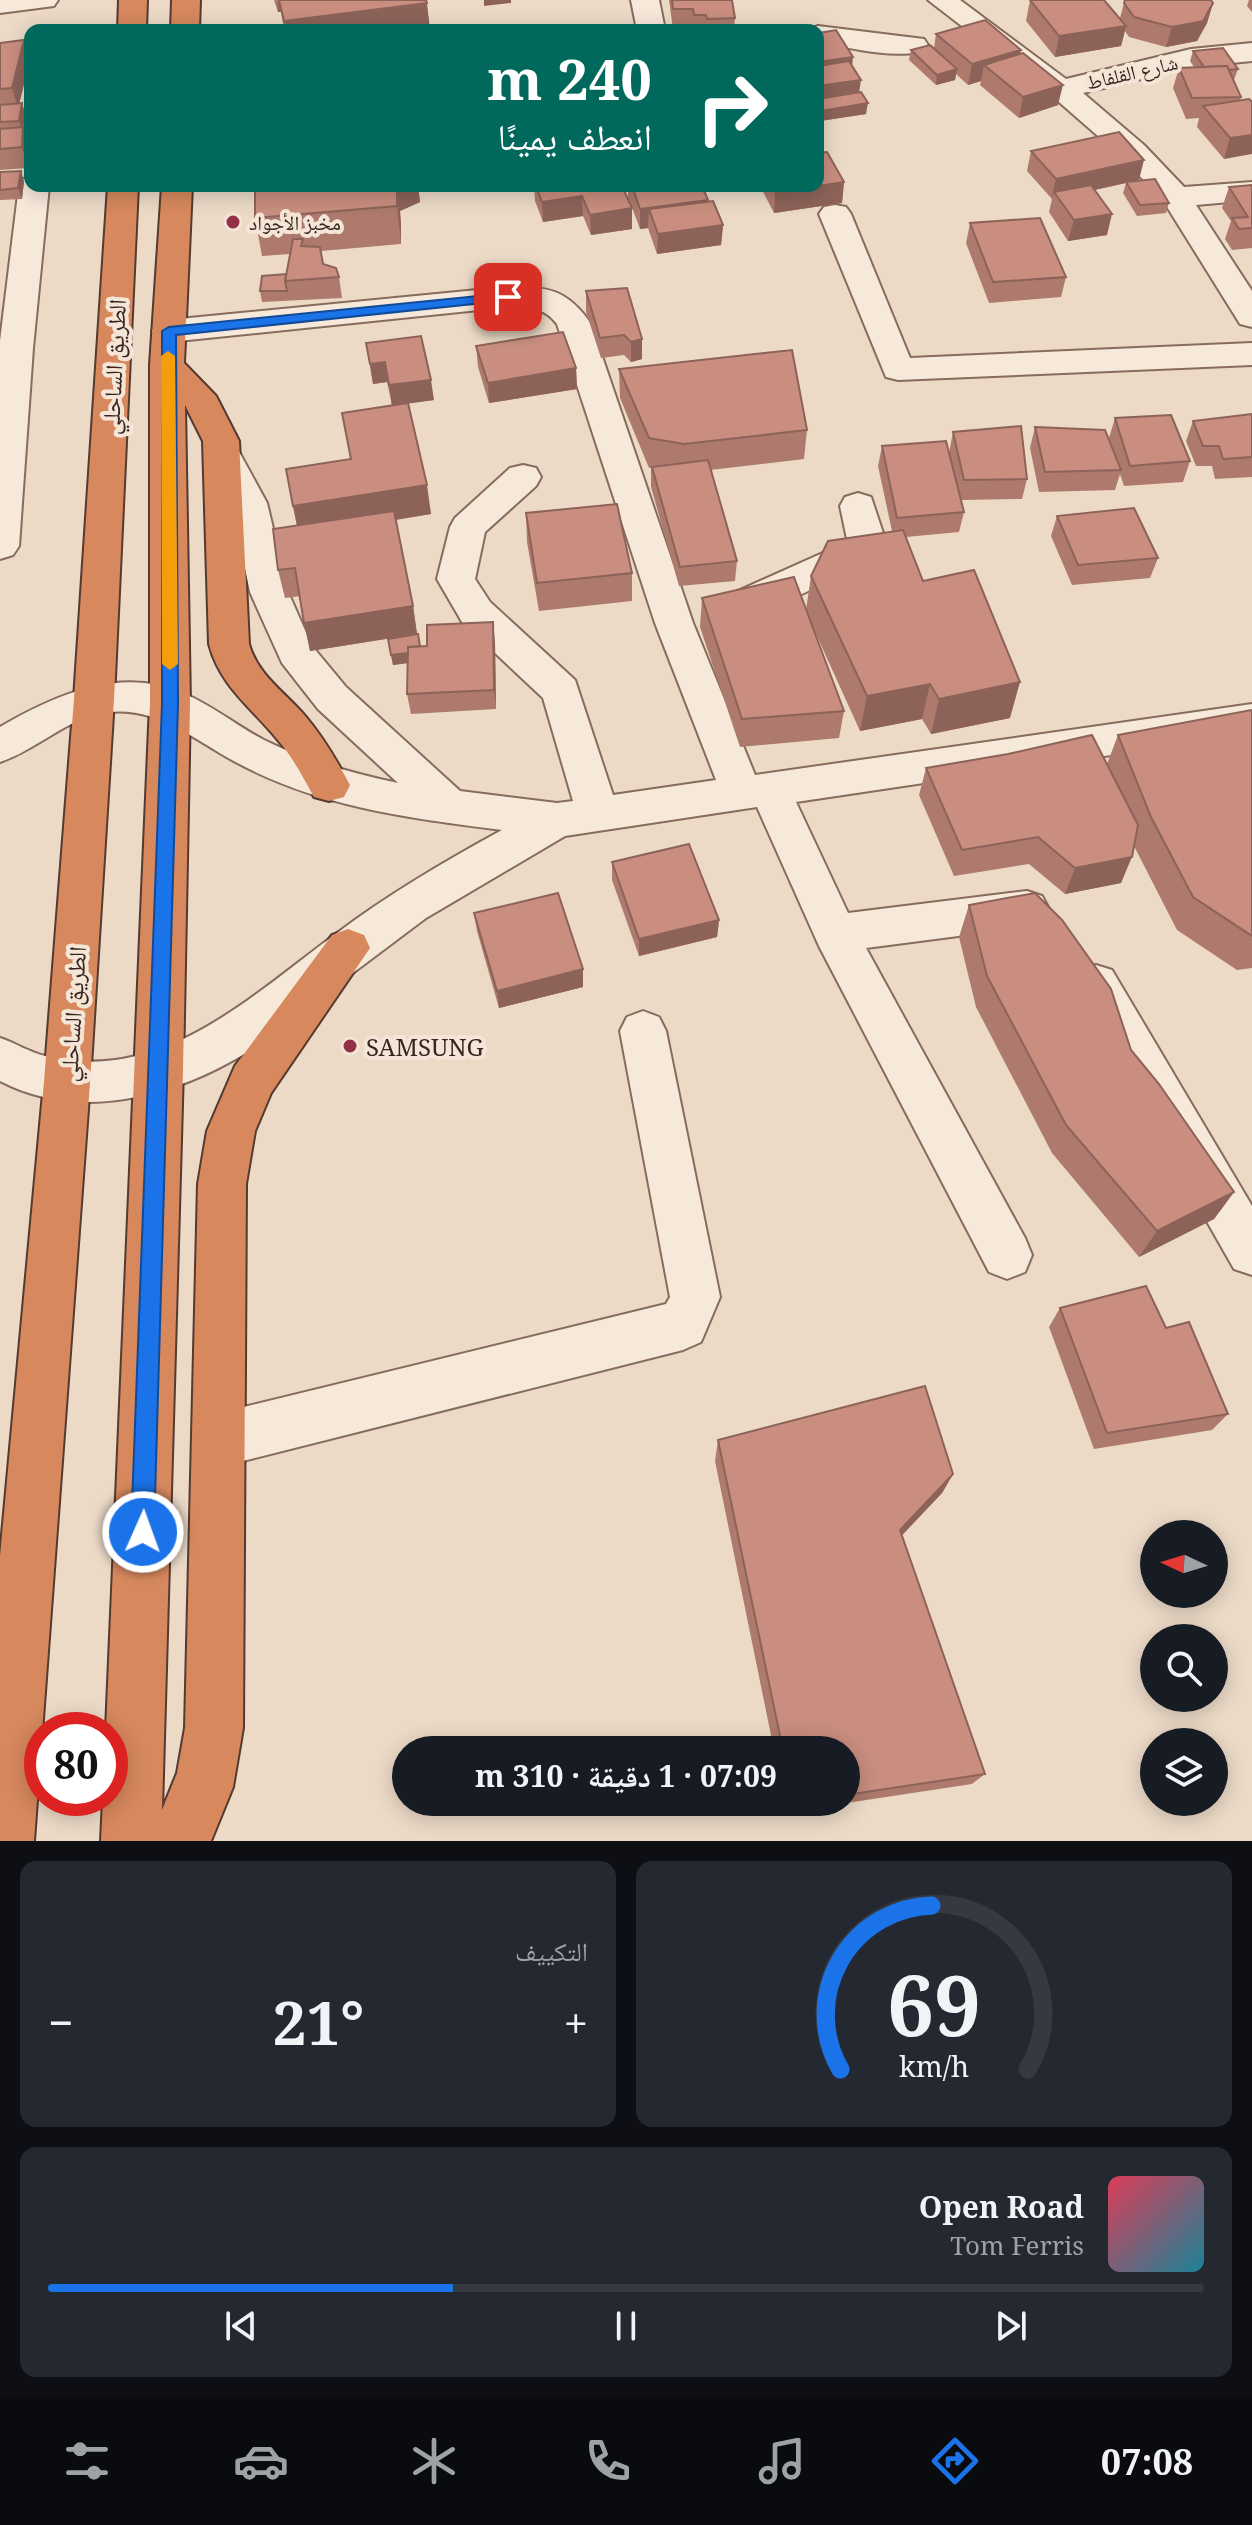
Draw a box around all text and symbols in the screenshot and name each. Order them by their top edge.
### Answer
text: 240 m [487,40,652,116]
street label: شارع القلفاط [1084,48,1180,96]
icon: right [680,56,784,160]
text: انعطف يمينًا [497,112,652,161]
place label: مخبز الأجواد [249,209,341,236]
marker: مخبز الأجواد [224,213,242,231]
pin [474,263,542,331]
icon: arrive [486,275,530,319]
street label: الطريق الساحلي [93,298,137,436]
street label: الطريق الساحلي [51,945,97,1083]
place label: SAMSUNG [366,1030,484,1063]
marker: SAMSUNG [341,1037,359,1055]
position arrow [101,1490,185,1574]
north arrow [1140,1520,1228,1608]
map controls [1140,1520,1228,1816]
button: search [1140,1624,1228,1712]
speed limit sign: 80 [24,1712,128,1816]
button: layers [1140,1728,1228,1816]
text: 07:09 · 1 دقيقة · 310 m [475,1755,777,1796]
text: التكييف [515,1933,588,1969]
text: 69 [887,1947,981,2060]
text: 21° [273,1981,364,2063]
text: − [48,1992,73,2052]
text: + [563,1992,588,2052]
text: km/h [899,2046,969,2085]
text: Open Road [919,2186,1084,2227]
text: Tom Ferris [950,2227,1084,2263]
icon: previous [219,2304,263,2348]
icon: pause [604,2304,648,2348]
icon: next [989,2304,1033,2348]
icon: filters [59,2433,115,2489]
icon: car [233,2433,289,2489]
icon: climate [406,2433,462,2489]
icon: phone [580,2433,636,2489]
icon: music [754,2433,810,2489]
icon: directions [927,2433,983,2489]
text: 07:08 [1101,2437,1193,2486]

